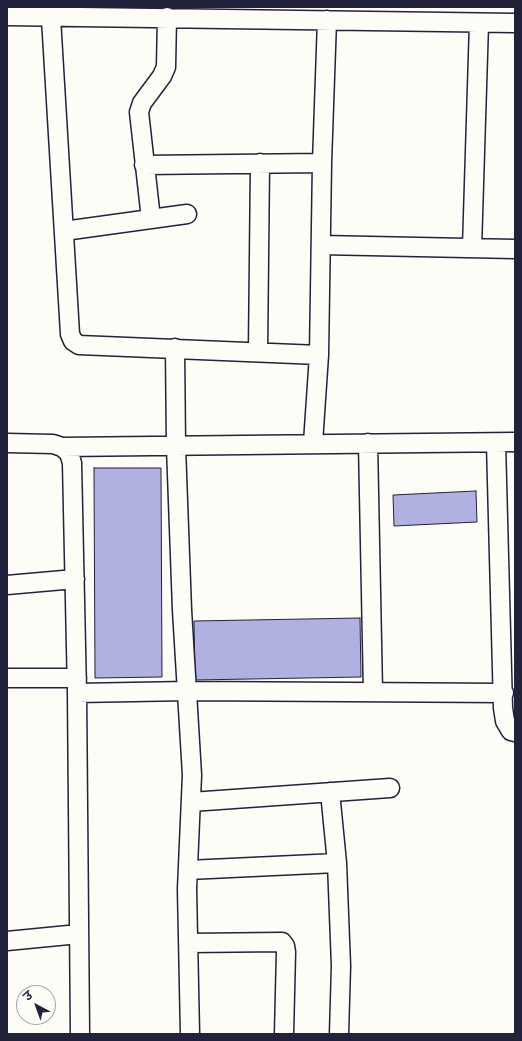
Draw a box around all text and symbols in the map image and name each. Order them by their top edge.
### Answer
north arrow [16,985,56,1025]
text: उ [21,989,35,1004]

